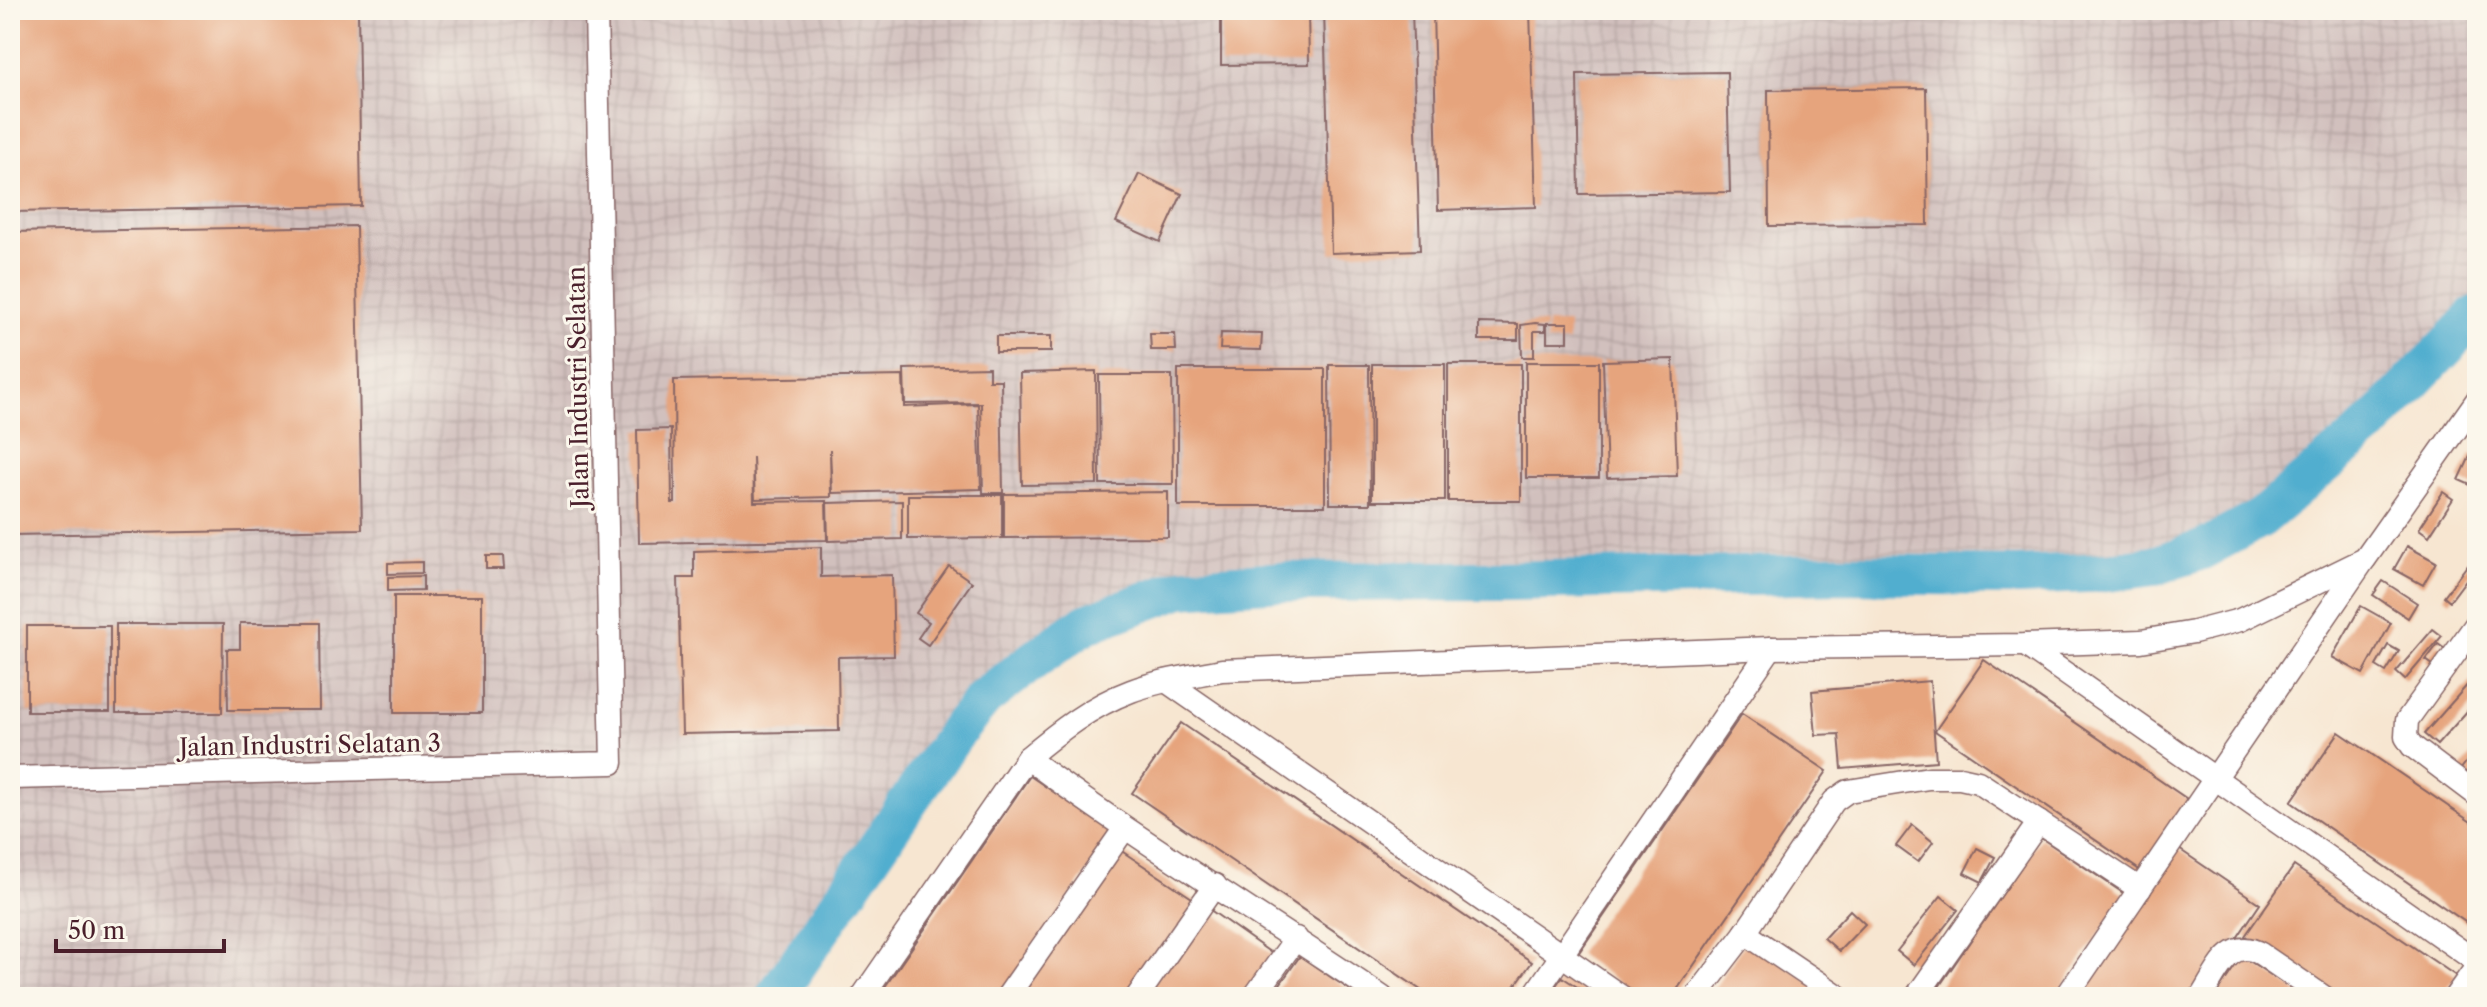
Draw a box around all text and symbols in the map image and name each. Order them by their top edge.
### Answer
street label: Jalan Industri Selatan [561,266,595,512]
street label: Jalan Industri Selatan 3 [175,728,441,762]
scale bar [56,903,224,953]
text: 50 m [68,916,125,945]

